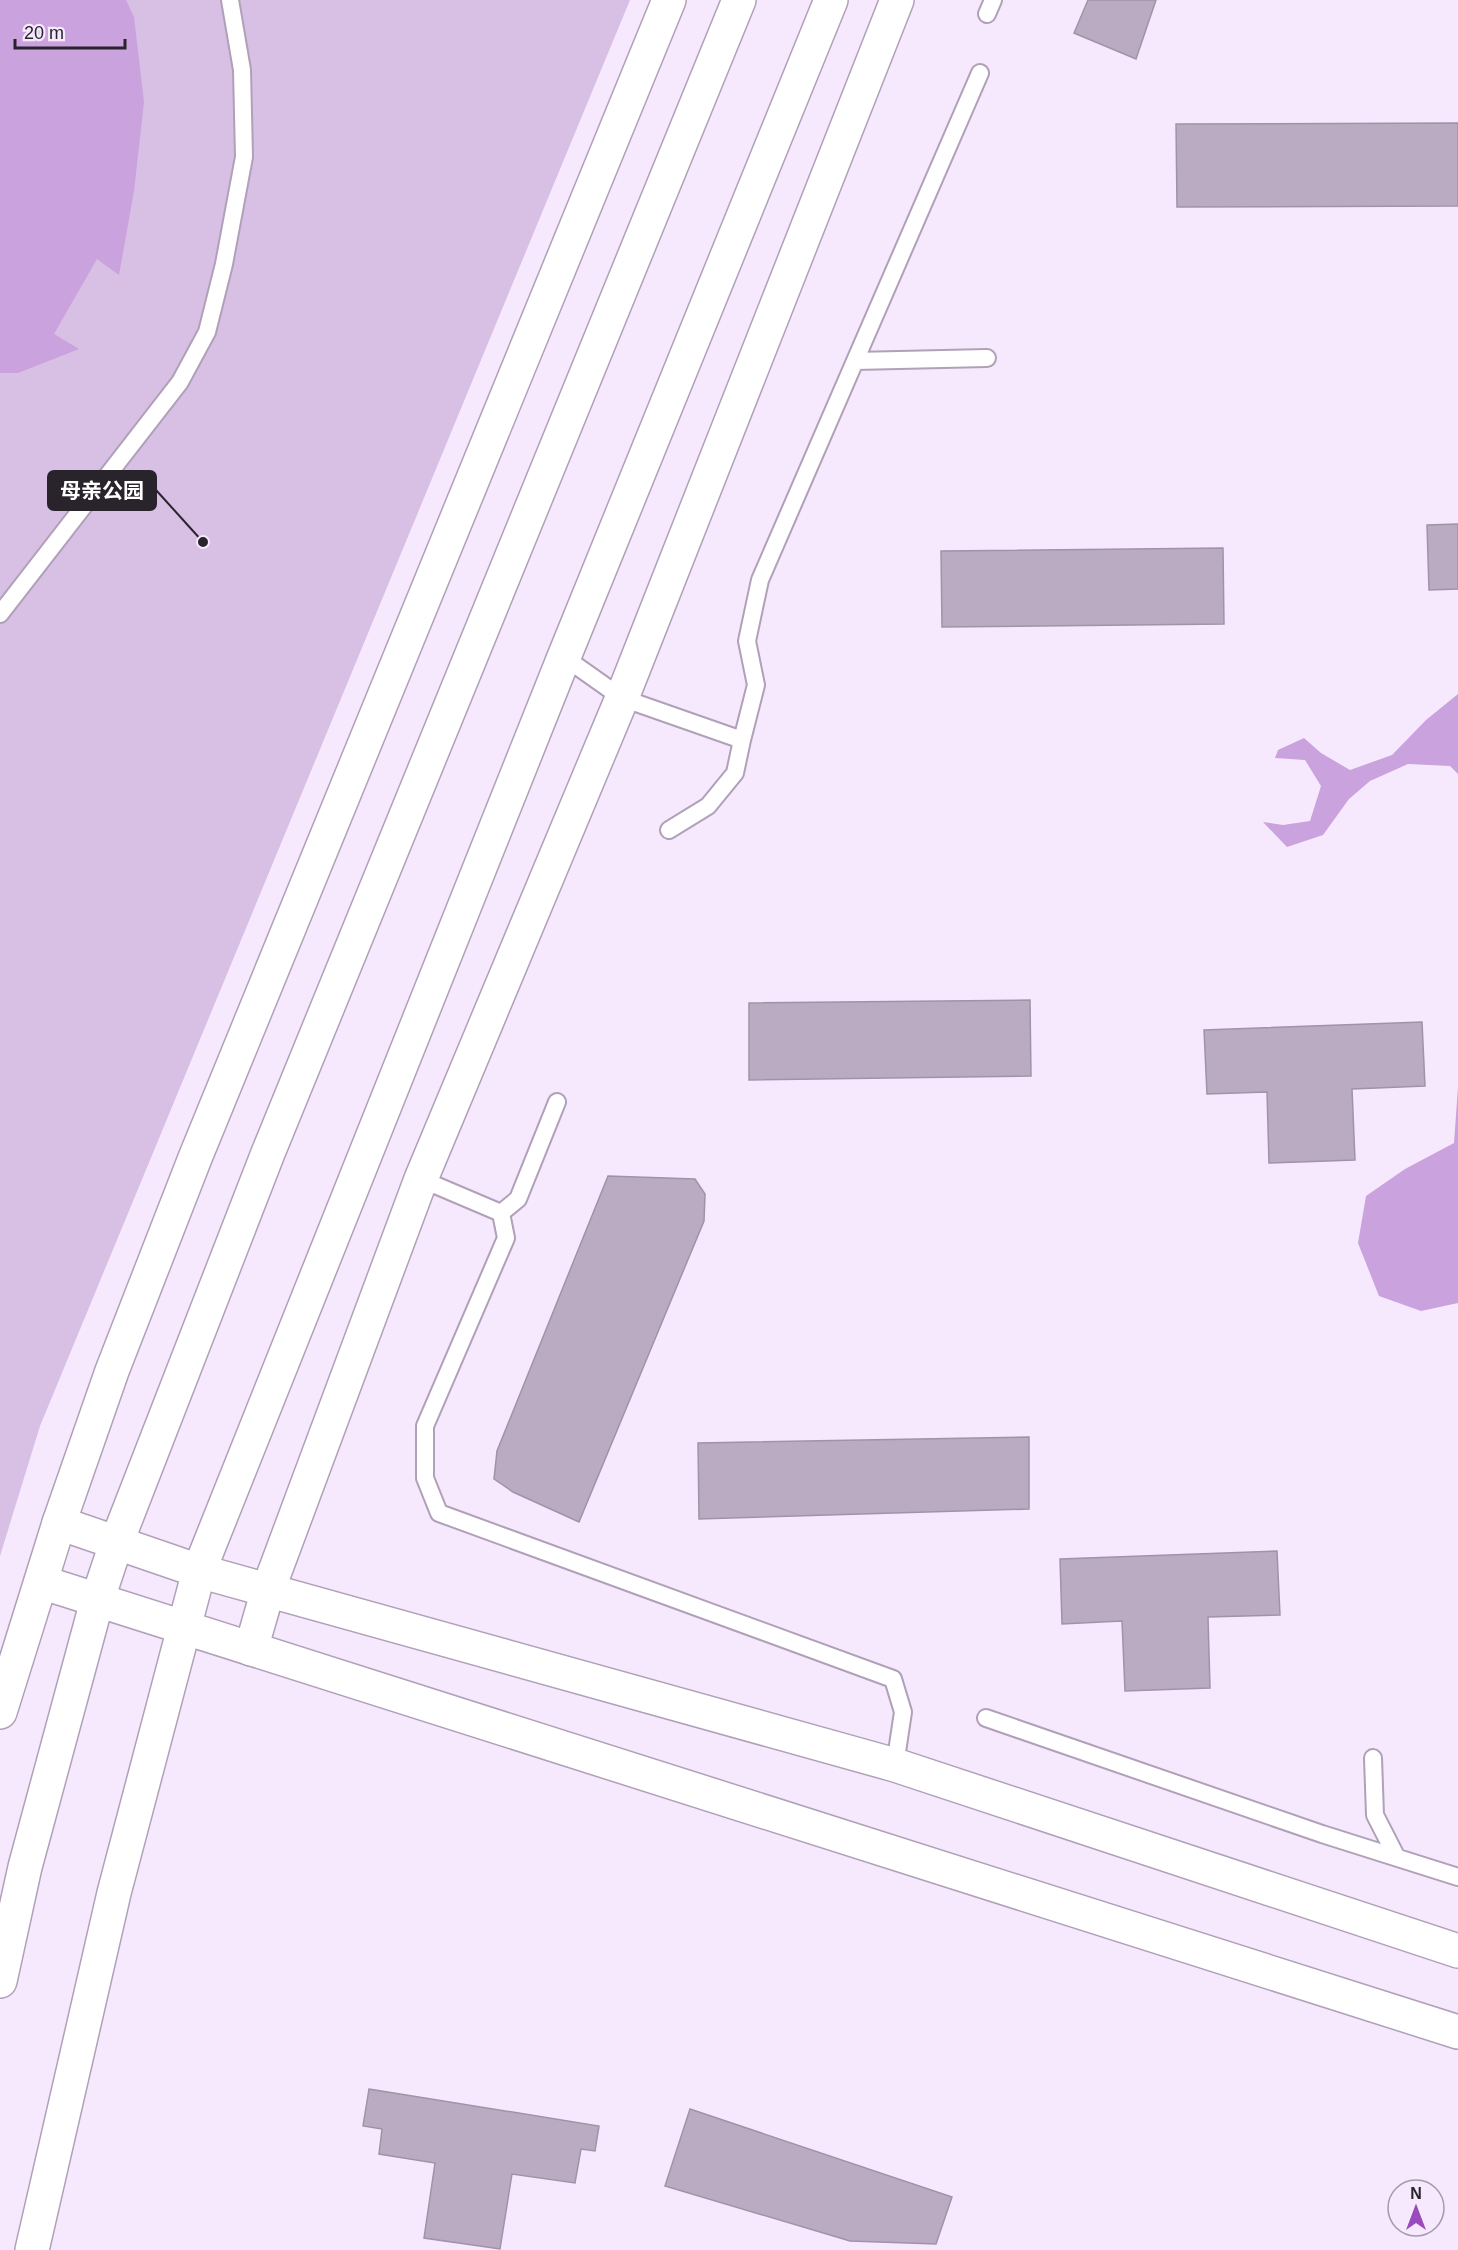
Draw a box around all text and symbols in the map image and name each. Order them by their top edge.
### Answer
scale bar [15,12,124,50]
text: 20 m [24,23,64,43]
callout: 母亲公园 [48,471,156,510]
text: 母亲公园 [60,479,144,502]
north arrow [1386,2178,1446,2238]
text: N [1410,2185,1422,2202]

